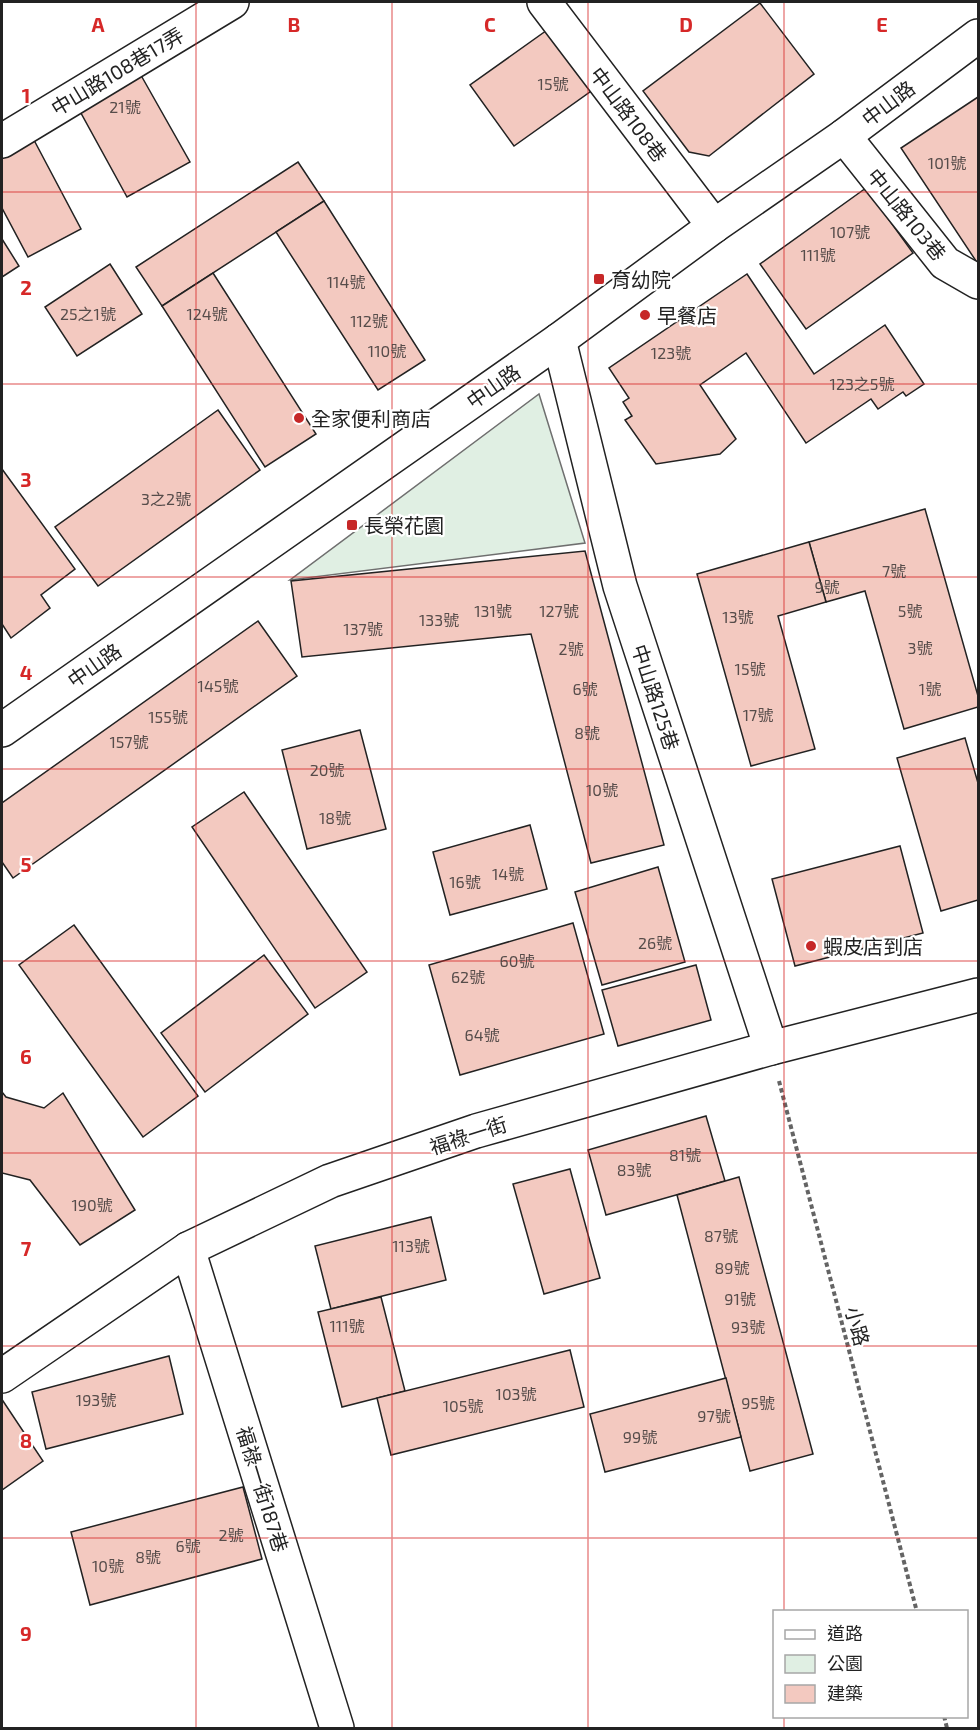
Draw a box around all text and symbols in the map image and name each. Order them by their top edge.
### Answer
text: A [91,12,105,36]
text: B [288,12,300,36]
text: C [484,12,496,36]
text: D [679,12,693,36]
text: E [876,12,888,36]
street label: 中山路108巷17弄 [46,22,188,120]
street label: 中山路108巷 [586,62,672,166]
house number: 15號 [538,74,568,93]
street label: 中山路 [857,75,919,131]
text: 1 [22,83,30,107]
house number: 21號 [109,97,141,116]
house number: 101號 [928,153,966,172]
street label: 中山路103巷 [863,163,951,265]
house number: 107號 [830,222,870,241]
house number: 111號 [800,245,836,264]
place label: 育幼院 [611,267,671,291]
house number: 114號 [327,272,365,291]
marker: 育幼院 [592,272,606,286]
text: 2 [20,275,32,299]
place label: 早餐店 [657,303,717,327]
house number: 25之1號 [60,304,116,323]
house number: 124號 [186,304,228,323]
marker: 早餐店 [638,308,652,322]
house number: 112號 [350,311,388,330]
house number: 110號 [368,341,406,360]
house number: 123號 [651,343,691,362]
street label: 中山路 [462,359,524,413]
house number: 123之5號 [830,374,894,393]
place label: 全家便利商店 [311,406,431,430]
marker: 全家便利商店 [292,411,306,425]
text: 3 [20,467,32,491]
house number: 3之2號 [141,489,191,508]
place label: 長榮花園 [364,513,444,537]
marker: 長榮花園 [345,518,359,532]
house number: 7號 [882,561,906,580]
house number: 9號 [814,577,840,596]
house number: 131號 [474,601,512,620]
house number: 127號 [539,601,579,620]
house number: 5號 [898,601,922,620]
house number: 13號 [722,607,754,626]
house number: 133號 [419,610,459,629]
house number: 137號 [343,619,383,638]
street label: 中山路 [63,638,125,692]
house number: 3號 [908,638,932,657]
house number: 2號 [559,639,584,658]
street label: 中山路125巷 [628,641,684,753]
house number: 15號 [735,659,765,678]
text: 4 [20,660,33,684]
house number: 145號 [198,676,238,695]
house number: 6號 [572,679,598,698]
house number: 1號 [919,679,941,698]
house number: 17號 [743,705,773,724]
house number: 155號 [148,707,188,726]
house number: 8號 [574,723,600,742]
house number: 157號 [109,732,149,751]
house number: 20號 [310,760,344,779]
house number: 10號 [586,780,618,799]
house number: 18號 [319,808,351,827]
text: 5 [20,852,32,876]
house number: 14號 [492,864,524,883]
house number: 16號 [449,872,481,891]
house number: 26號 [638,933,672,952]
place label: 蝦皮店到店 [823,934,923,958]
marker: 蝦皮店到店 [804,939,818,953]
house number: 60號 [500,951,534,970]
house number: 62號 [451,967,485,986]
house number: 64號 [465,1025,500,1044]
text: 6 [20,1044,32,1068]
street label: 福祿一街 [426,1111,510,1159]
house number: 81號 [669,1145,701,1164]
house number: 83號 [617,1160,651,1179]
house number: 190號 [71,1195,113,1214]
house number: 87號 [704,1226,738,1245]
text: 7 [21,1236,32,1260]
house number: 113號 [392,1236,430,1255]
house number: 89號 [715,1258,749,1277]
house number: 91號 [724,1289,756,1308]
street label: 小路 [841,1304,875,1348]
house number: 111號 [329,1316,365,1335]
house number: 93號 [731,1317,765,1336]
house number: 103號 [496,1384,536,1403]
house number: 193號 [76,1390,116,1409]
house number: 95號 [741,1393,775,1412]
house number: 105號 [443,1396,483,1415]
house number: 97號 [697,1406,731,1425]
street label: 福祿一街187巷 [232,1423,294,1555]
house number: 99號 [623,1427,657,1446]
text: 8 [20,1428,32,1452]
house number: 2號 [219,1525,244,1544]
house number: 6號 [175,1536,201,1555]
house number: 8號 [135,1547,161,1566]
house number: 10號 [92,1556,124,1575]
legend [773,1610,968,1718]
text: 9 [20,1621,32,1645]
text: 道路 [827,1622,863,1644]
text: 公園 [827,1652,863,1674]
text: 建築 [827,1682,863,1704]

